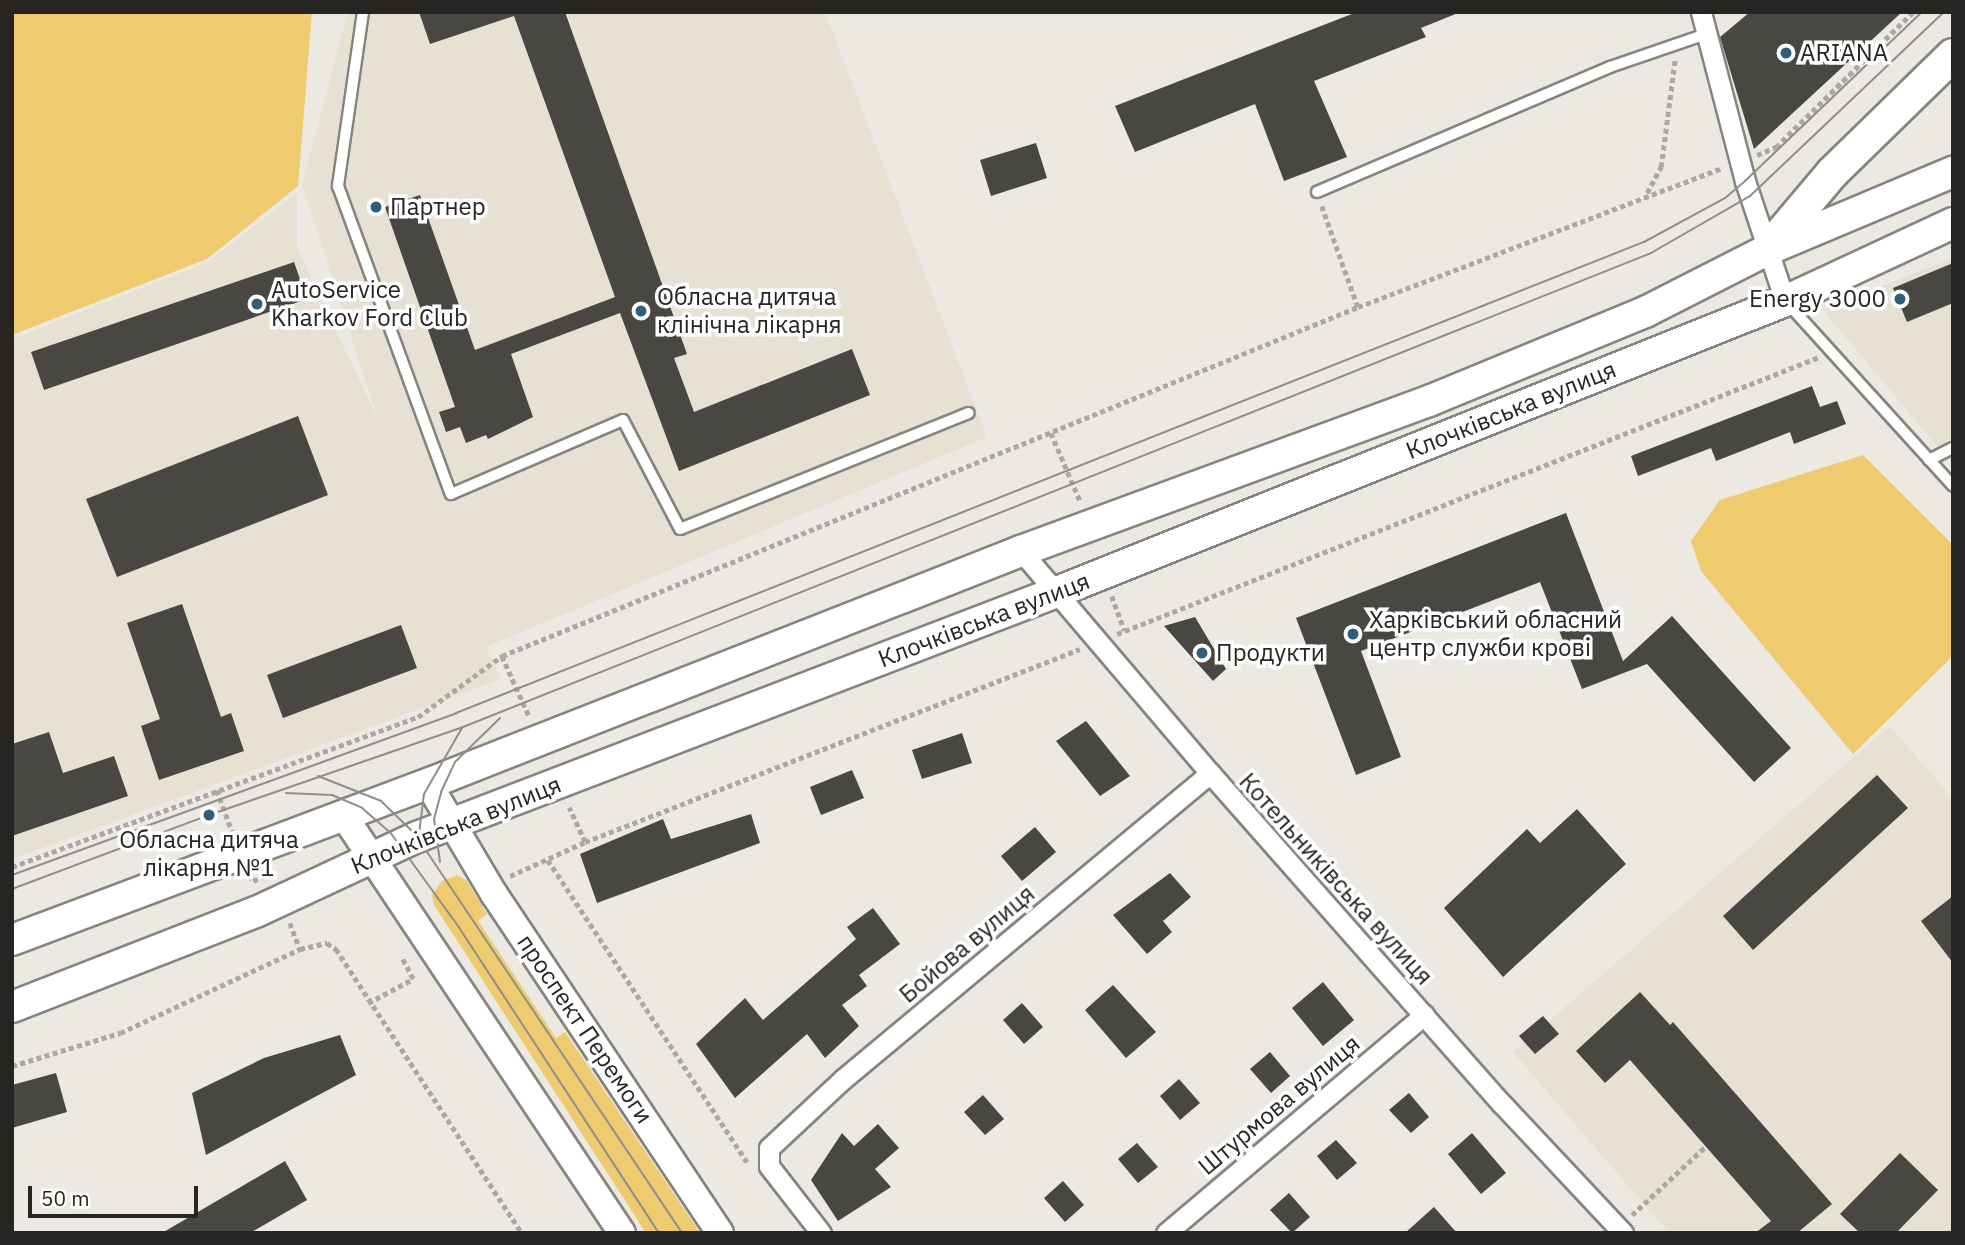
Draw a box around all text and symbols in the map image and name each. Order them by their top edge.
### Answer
place label: ARIANA [1800,39,1888,67]
marker: ARIANA [1778,45,1794,61]
place label: Партнер [390,193,486,221]
marker: Партнер [368,199,384,215]
place label: AutoService Kharkov Ford Club [271,276,468,332]
place label: Обласна дитяча клінічна лікарня [657,283,842,339]
place label: Energy 3000 [1749,285,1886,313]
marker: Energy 3000 [1892,291,1908,307]
marker: AutoService Kharkov Ford Club [249,296,265,312]
marker: Обласна дитяча клінічна лікарня [631,301,651,321]
street label: Клочківська вулиця [1402,355,1620,465]
street label: Клочківська вулиця [874,566,1094,674]
place label: Харківський обласний центр служби крові [1369,606,1622,662]
marker: Харківський обласний центр служби крові [1343,624,1363,644]
place label: Продукти [1216,639,1325,667]
marker: Продукти [1194,645,1210,661]
street label: Котельниківська вулиця [1233,767,1439,991]
street label: Клочківська вулиця [347,770,565,880]
marker: Обласна дитяча лікарня №1 [201,807,217,823]
place label: Обласна дитяча лікарня №1 [119,826,299,882]
street label: Бойова вулиця [894,879,1040,1009]
street label: проспект Перемоги [511,929,659,1129]
street label: Штурмова вулиця [1192,1029,1366,1181]
scale bar [32,1172,201,1216]
text: 50 m [41,1184,90,1212]

